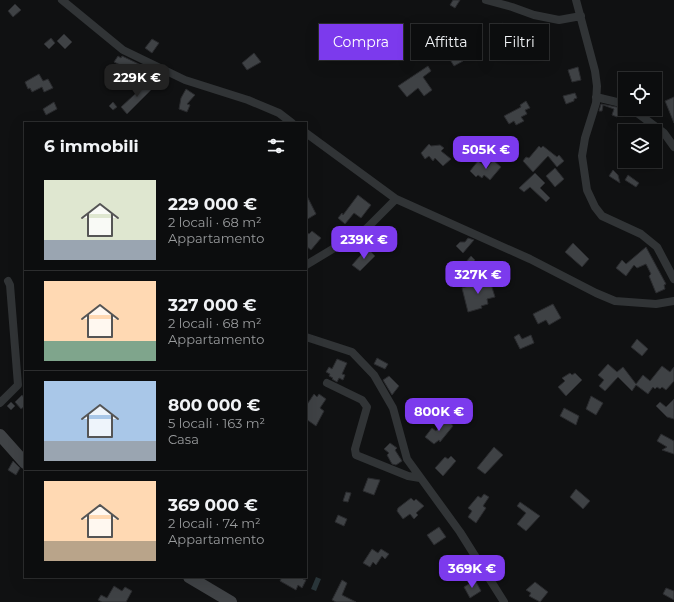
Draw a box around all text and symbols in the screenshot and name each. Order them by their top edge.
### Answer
chip: Compra [319,24,403,60]
chip: Affitta [411,24,482,60]
chip: Filtri [490,24,549,60]
pin: 229K € [104,64,170,98]
text: 229K € [113,69,161,85]
map controls [618,72,662,168]
button: locate [618,72,662,116]
button: layers [618,124,662,168]
icon: filters [265,135,287,157]
text: 6 immobili [44,136,139,156]
pin: 505K € [453,136,519,170]
text: 505K € [462,141,510,157]
text: 229 000 € [168,194,257,214]
icon: home [76,196,124,244]
text: 2 locali · 68 m² [168,214,262,230]
pin: 239K € [331,226,397,260]
text: Appartamento [168,230,264,246]
text: 239K € [340,231,388,247]
pin: 327K € [445,261,511,295]
text: 327K € [454,266,502,282]
text: 327 000 € [168,295,257,315]
icon: home [76,297,124,345]
text: 2 locali · 68 m² [168,315,262,331]
text: Appartamento [168,331,264,347]
text: 800 000 € [168,395,260,415]
icon: home [76,397,124,445]
pin: 800K € [406,398,472,432]
text: 800K € [414,403,464,419]
text: 5 locali · 163 m² [168,415,265,431]
text: Casa [168,431,199,447]
text: 369 000 € [168,495,258,515]
icon: home [76,497,124,545]
text: 2 locali · 74 m² [168,515,261,531]
text: Appartamento [168,531,264,547]
pin: 369K € [439,555,505,589]
text: 369K € [448,560,496,576]

